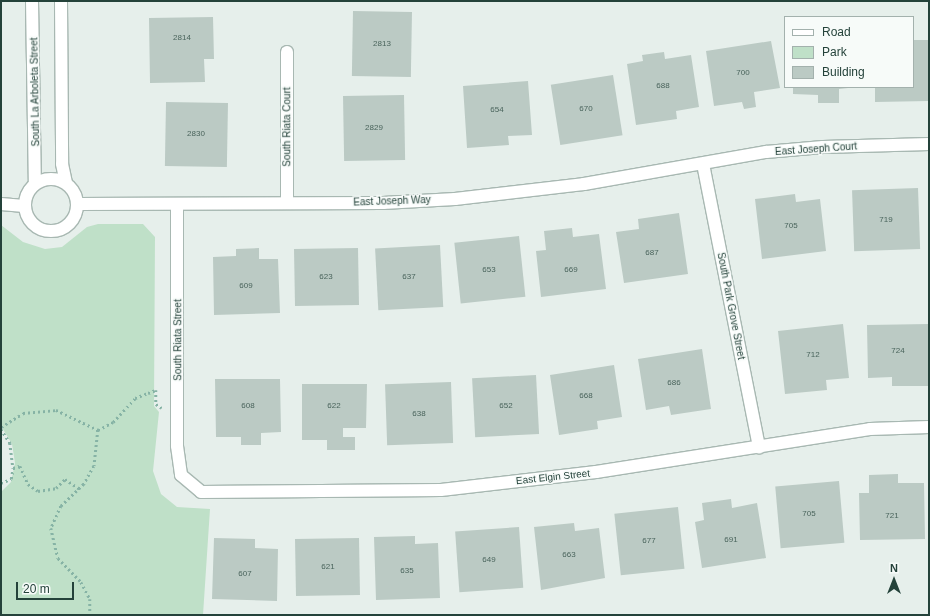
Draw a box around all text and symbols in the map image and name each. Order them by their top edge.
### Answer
legend [784,16,914,88]
text: Road [822,25,851,39]
house number: 2814 [173,33,191,43]
street label: South La Arboleta Street [28,37,42,147]
house number: 2813 [373,39,391,49]
text: Park [822,45,847,59]
text: Building [822,65,865,79]
house number: 700 [736,68,750,78]
house number: 688 [656,81,670,91]
street label: South Riata Court [281,87,293,167]
house number: 670 [579,104,593,114]
house number: 654 [490,105,504,115]
house number: 2829 [365,123,383,133]
house number: 2830 [187,129,205,139]
street label: East Joseph Court [775,140,857,158]
street label: East Joseph Way [353,194,431,208]
house number: 719 [879,215,893,225]
house number: 705 [784,221,798,231]
house number: 687 [645,248,659,258]
street label: South Park Grove Street [715,251,747,361]
house number: 653 [482,265,496,275]
house number: 669 [564,265,578,275]
house number: 623 [319,272,333,282]
house number: 637 [402,272,416,282]
house number: 609 [239,281,253,291]
street label: South Riata Street [172,299,184,381]
house number: 724 [891,346,905,356]
house number: 712 [806,350,820,360]
house number: 686 [667,378,681,388]
house number: 668 [579,391,593,401]
house number: 608 [241,401,255,411]
house number: 622 [327,401,341,411]
house number: 652 [499,401,513,411]
house number: 638 [412,409,426,419]
street label: East Elgin Street [515,467,591,487]
house number: 705 [802,509,816,519]
house number: 721 [885,511,899,521]
house number: 691 [724,535,738,545]
house number: 677 [642,536,656,546]
house number: 663 [562,550,576,560]
house number: 649 [482,555,496,565]
north arrow [874,560,914,600]
house number: 621 [321,562,335,572]
text: N [890,562,898,574]
house number: 635 [400,566,414,576]
house number: 607 [238,569,252,579]
scale bar [18,574,76,600]
text: 20 m [23,582,50,596]

